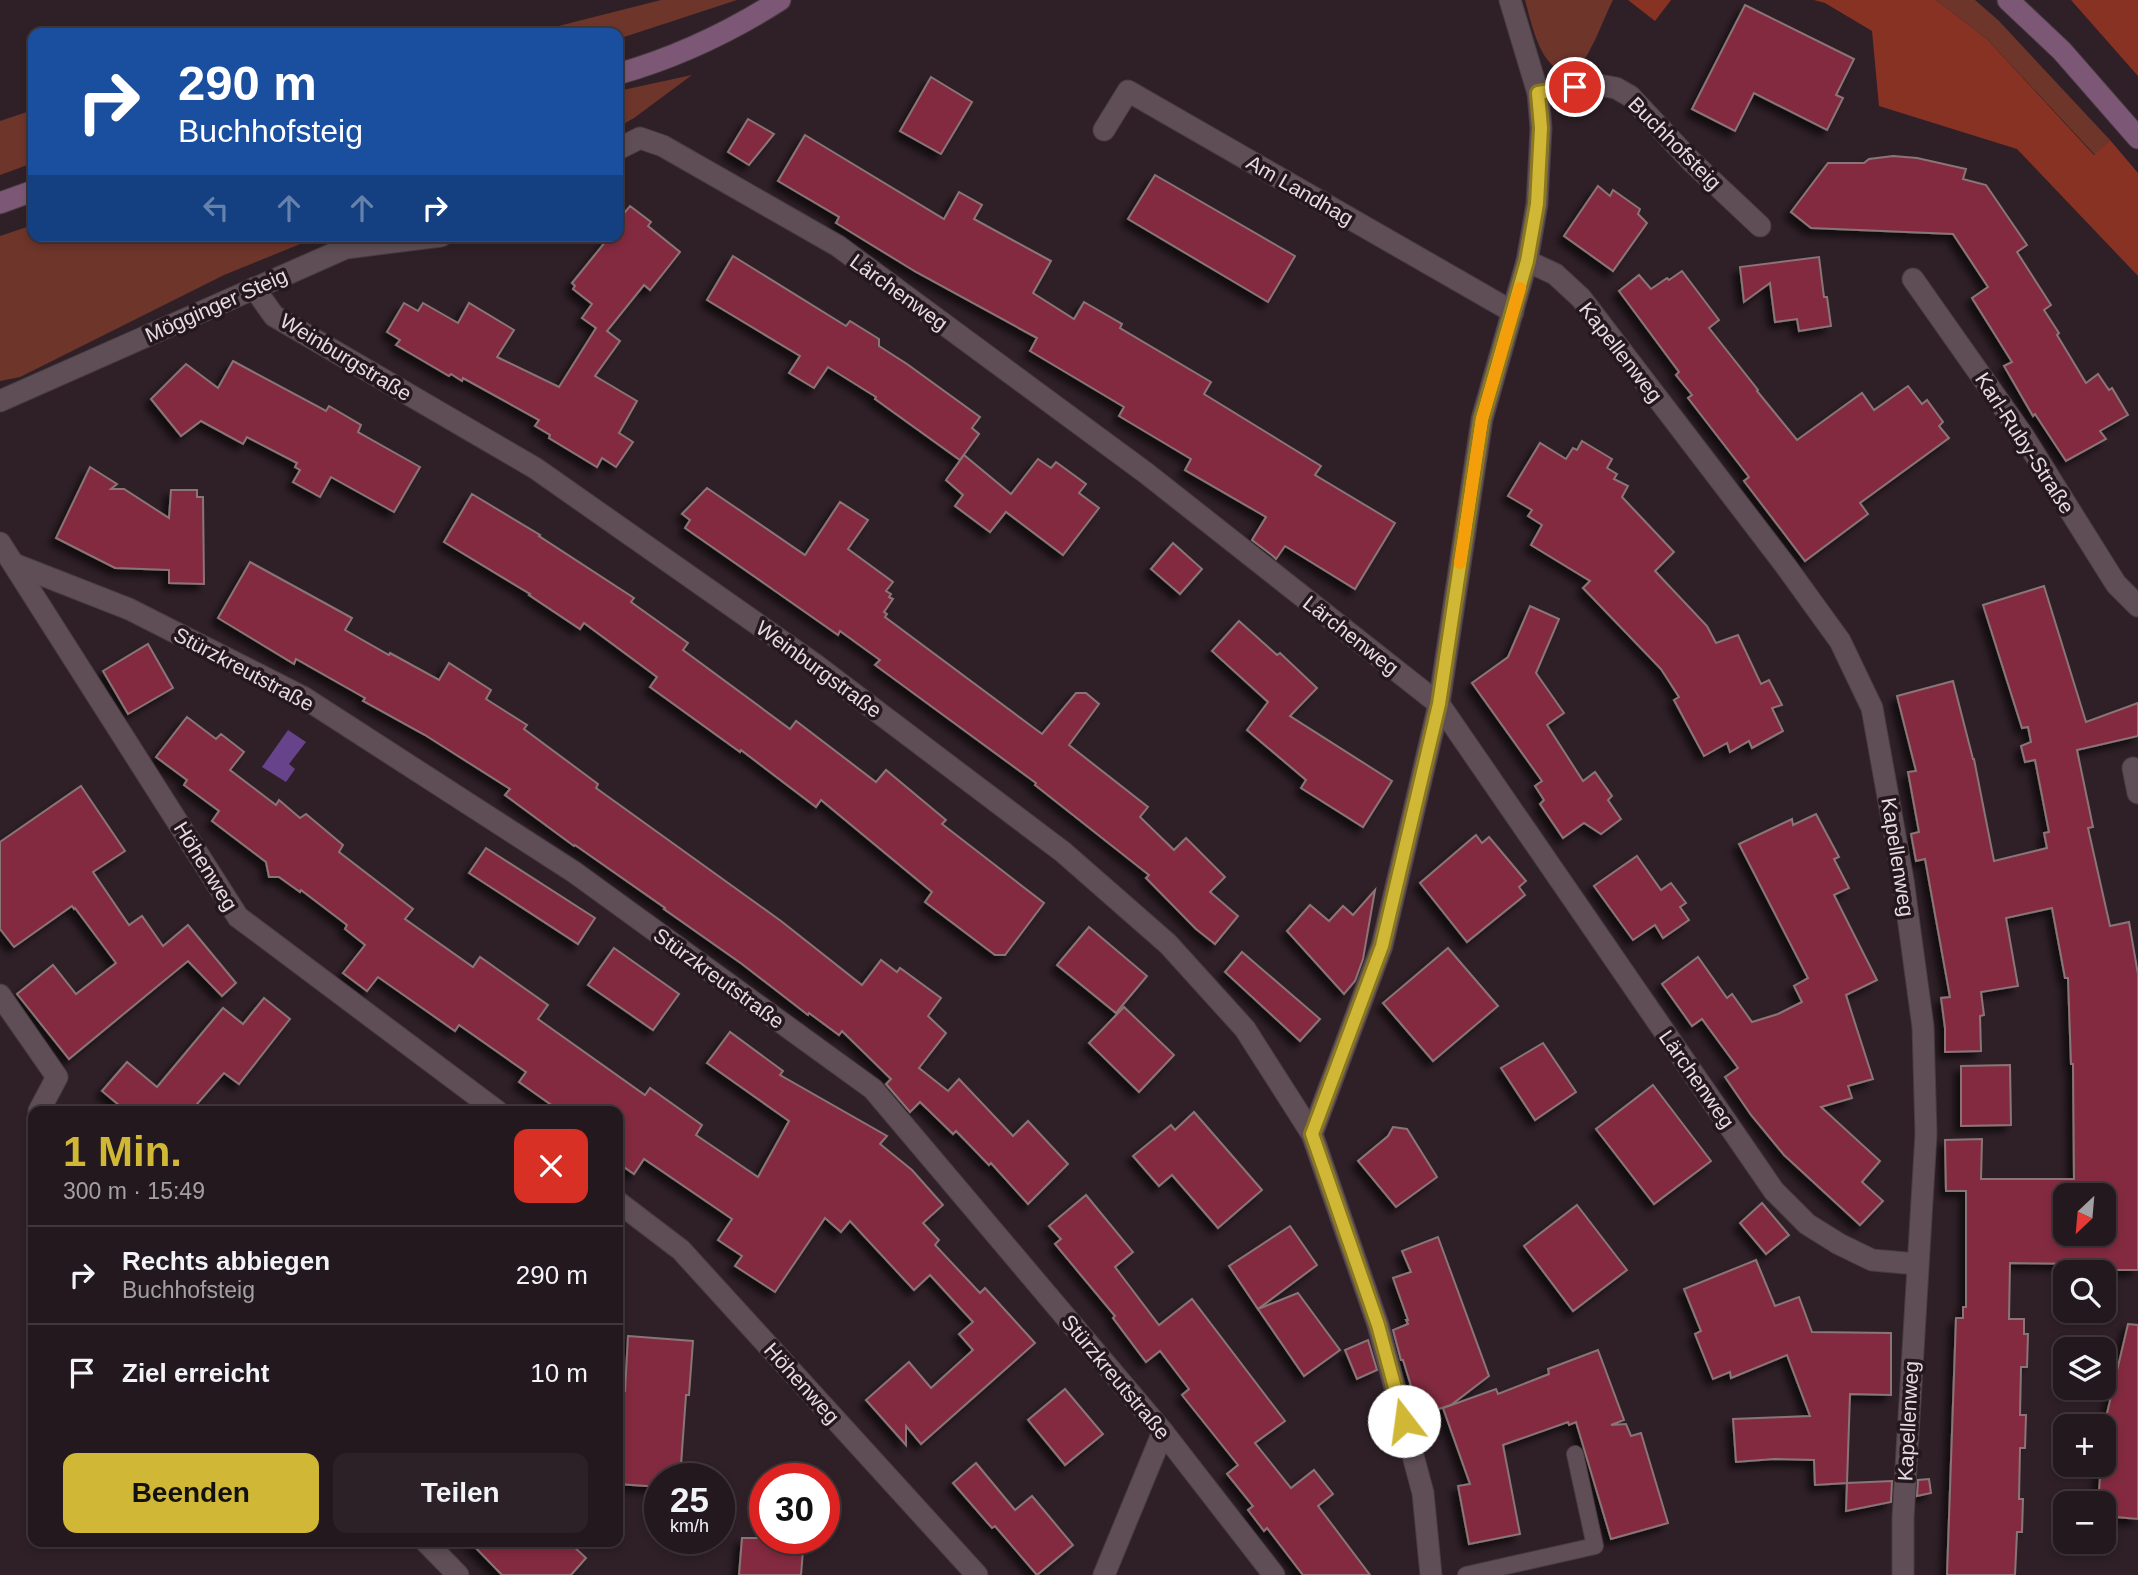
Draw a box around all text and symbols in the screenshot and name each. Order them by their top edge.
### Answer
icon: right [63,56,154,147]
text: 290 m [178,56,317,110]
pin [1545,57,1605,117]
icon: arrive [1556,68,1594,106]
street label: Buchhofsteig [1624,92,1726,194]
text: Buchhofsteig [178,113,363,149]
street label: Am Landhag [1243,150,1357,230]
icon: left [197,189,235,227]
icon: ahead [270,189,308,227]
icon: ahead [343,189,381,227]
icon: right [416,189,454,227]
street label: Lärchenweg [846,249,952,335]
street label: Mögginger Steig [141,263,291,347]
street label: Kapellenweg [1575,298,1667,406]
street label: Weinburgstraße [276,309,416,405]
street label: Karl-Ruby-Straße [1971,368,2079,518]
street label: Lärchenweg [1299,591,1403,679]
street label: Weinburgstraße [752,616,886,722]
street label: Stürzkreutstraße [170,622,318,716]
street label: Kapellenweg [1877,796,1919,918]
street label: Höhenweg [170,817,242,915]
street label: Stürzkreutstraße [649,923,789,1033]
street label: Lärchenweg [1655,1026,1739,1132]
text: 1 Min. [63,1128,182,1175]
button: close [514,1129,588,1203]
text: 300 m · 15:49 [63,1178,205,1204]
north arrow [2053,1183,2116,1246]
map controls [2053,1183,2116,1554]
text: Rechts abbiegen [122,1246,330,1276]
icon: right [63,1256,101,1294]
text: 290 m [516,1260,588,1290]
button: search [2053,1260,2116,1323]
text: Buchhofsteig [122,1277,255,1303]
street label: Stürzkreutstraße [1057,1310,1175,1444]
button: layers [2053,1337,2116,1400]
street label: Höhenweg [760,1338,844,1428]
icon: arrive [63,1354,101,1392]
text: Ziel erreicht [122,1358,269,1388]
text: 10 m [530,1358,588,1388]
street label: Kapellenweg [1893,1360,1923,1482]
position arrow [1367,1384,1441,1458]
button: + [2053,1414,2116,1477]
button: Beenden [63,1453,319,1533]
button: Teilen [333,1453,588,1533]
speed limit sign: 30 [749,1463,840,1554]
text: 25 [670,1480,709,1519]
button: − [2053,1491,2116,1554]
text: km/h [670,1516,709,1536]

